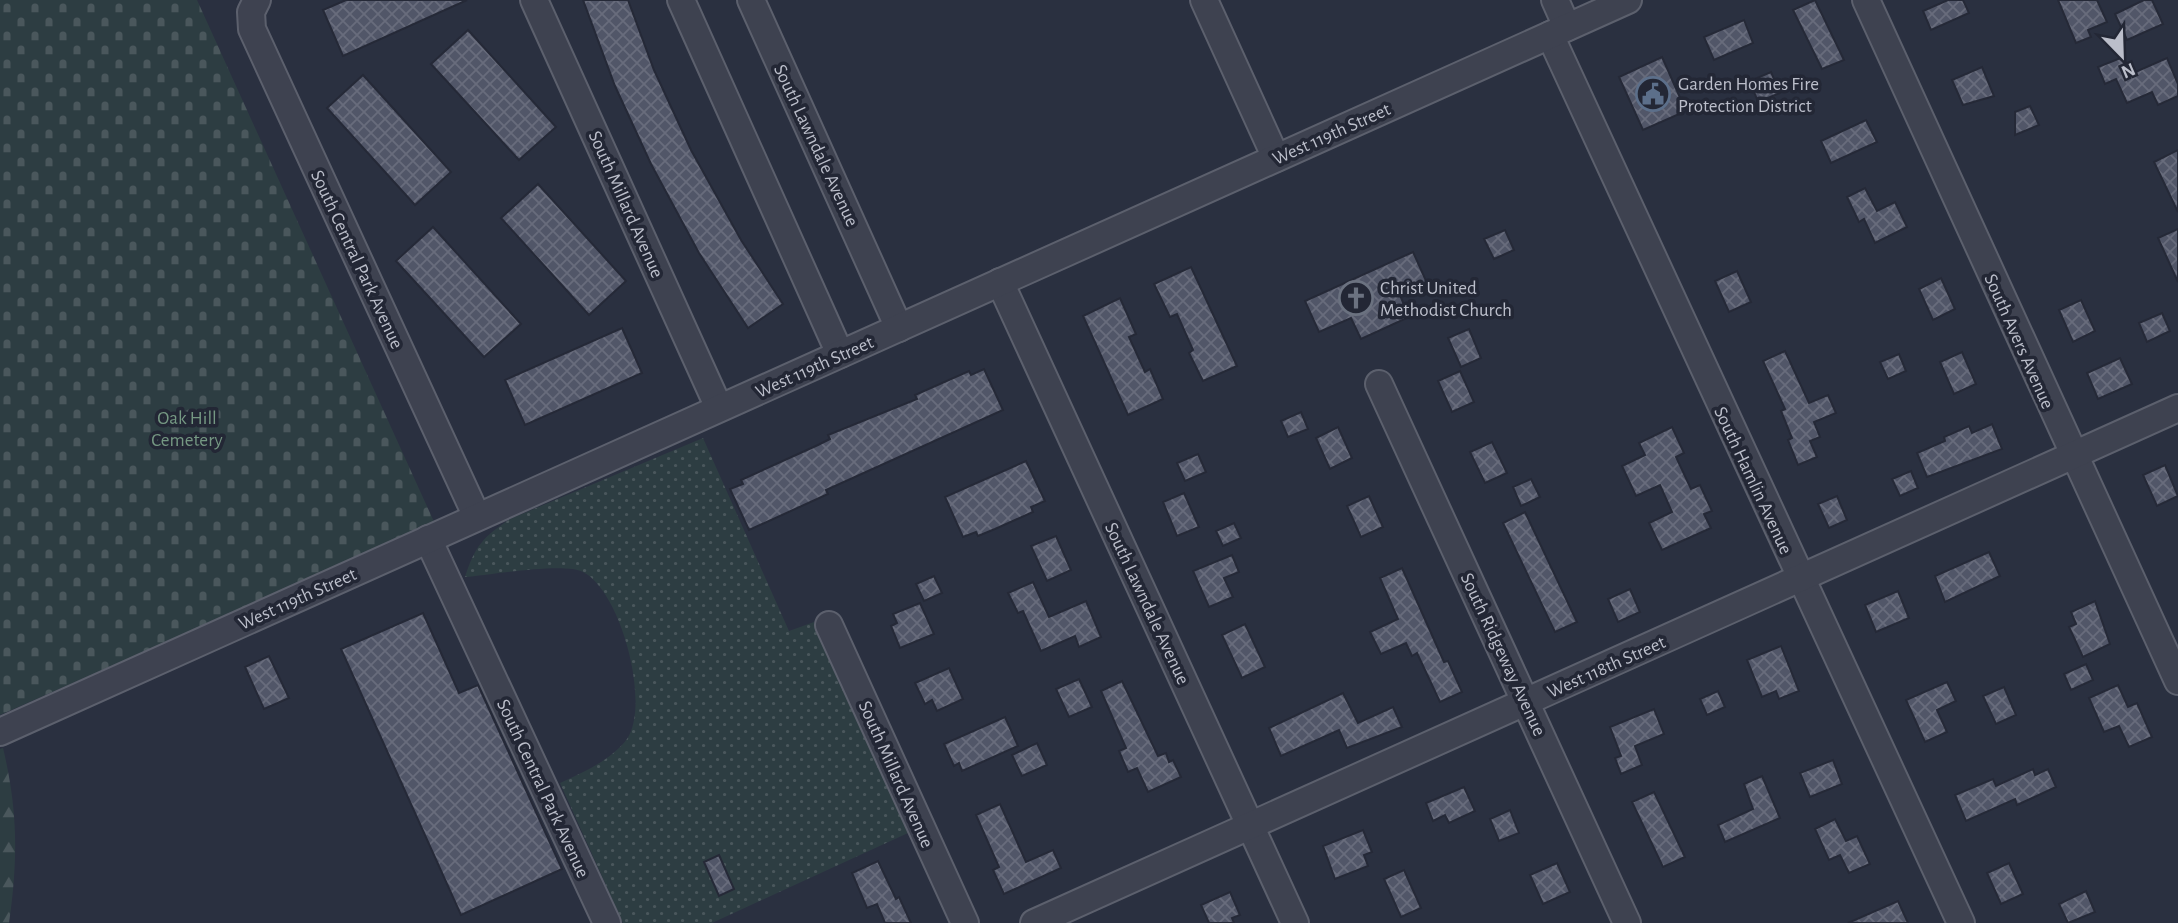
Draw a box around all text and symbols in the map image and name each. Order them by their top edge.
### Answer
north arrow [2087,21,2157,91]
text: N [2118,59,2138,82]
street label: South Lawndale Avenue [770,62,862,230]
public building icon: Garden Homes Fire Protection District [1634,75,1672,113]
place label: Garden Homes Fire Protection District [1678,75,1819,116]
street label: West 119th Street [1270,100,1393,169]
street label: South Millard Avenue [585,128,667,281]
street label: South Central Park Avenue [307,167,406,352]
street label: South Avers Avenue [1980,271,2057,412]
church icon: Christ United Methodist Church [1337,279,1375,317]
place label: Christ United Methodist Church [1380,279,1512,320]
street label: West 119th Street [753,333,876,402]
street label: South Hamlin Avenue [1710,404,1795,557]
park label: Oak Hill Cemetery [151,409,223,450]
street label: South Lawndale Avenue [1101,520,1193,688]
street label: West 119th Street [236,565,359,634]
street label: South Ridgeway Avenue [1457,570,1549,739]
street label: West 118th Street [1545,633,1668,702]
street label: South Central Park Avenue [493,696,592,881]
street label: South Millard Avenue [855,698,937,851]

